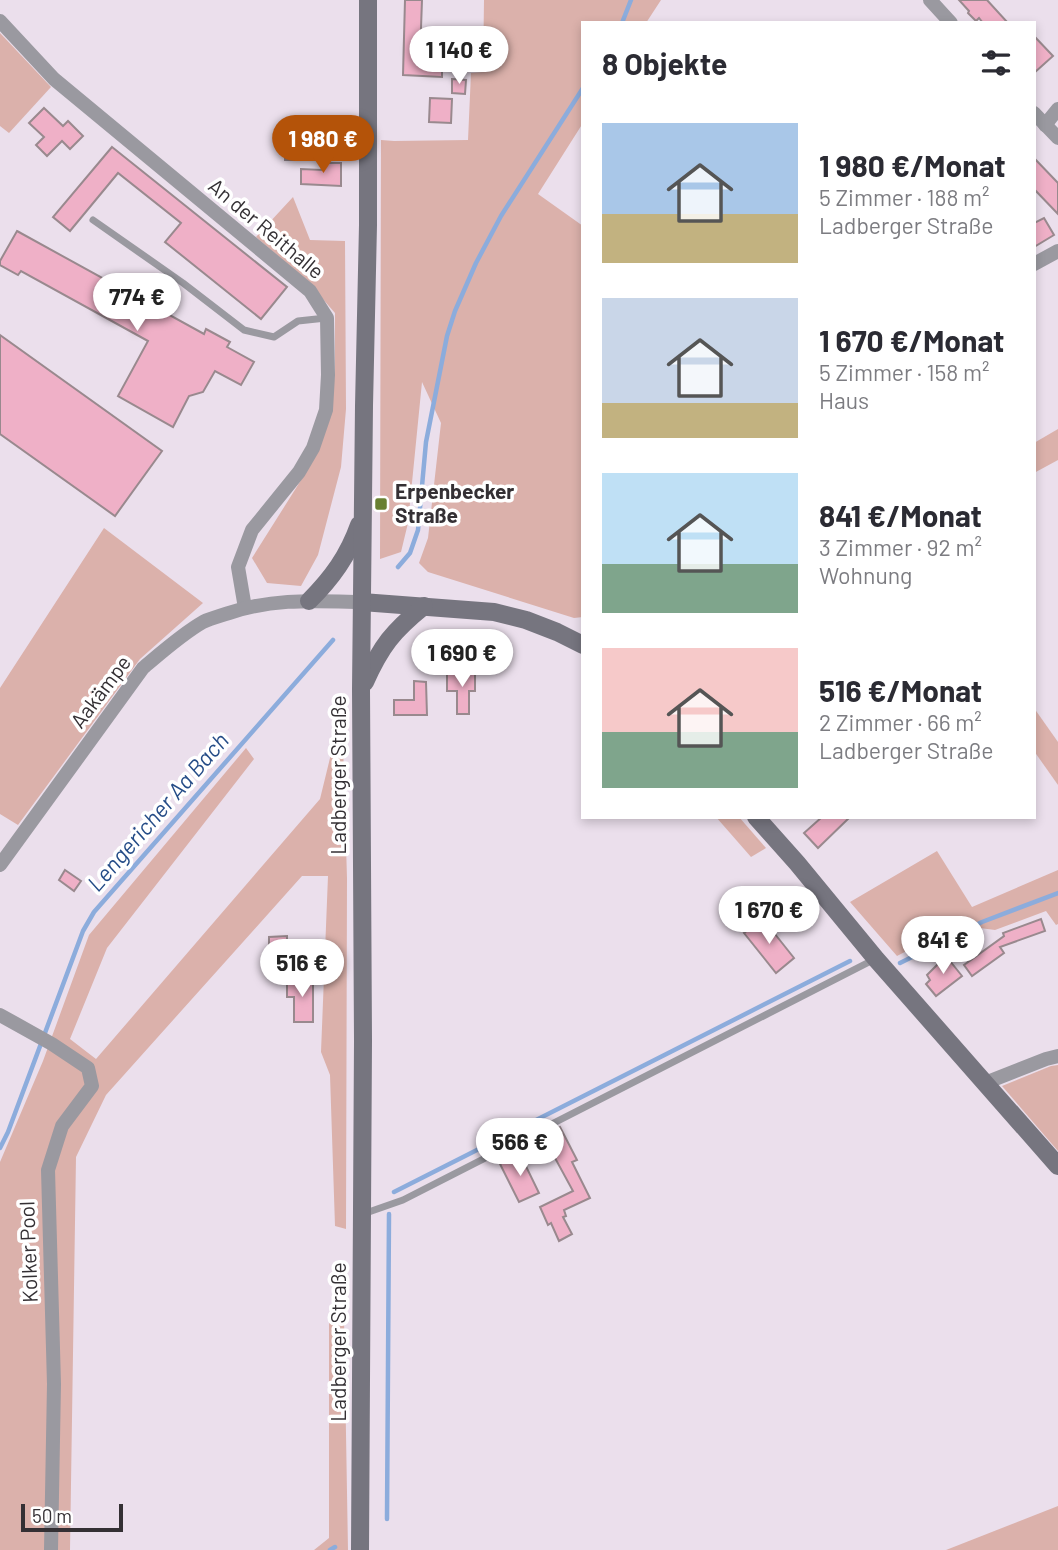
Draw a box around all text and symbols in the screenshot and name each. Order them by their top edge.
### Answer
pin: 1 140 € [394,27,524,86]
text: 1 140 € [425,35,493,63]
icon: filters [977,44,1015,82]
text: 8 Objekte [602,45,727,81]
pin: 1 980 € [258,116,388,175]
text: 1 980 € [288,124,358,152]
text: 1 980 €/Monat [819,147,1006,183]
icon: home [658,151,742,235]
street label: An der Reithalle [204,172,330,283]
text: 5 Zimmer · 188 m² [819,183,990,211]
text: Ladberger Straße [819,211,994,239]
pin: 774 € [88,274,186,333]
text: 774 € [109,282,165,310]
text: 1 670 €/Monat [819,322,1004,358]
icon: home [658,326,742,410]
text: 5 Zimmer · 158 m² [819,358,989,386]
text: Haus [819,386,869,414]
place label: Erpenbecker Straße [395,478,514,527]
marker: Erpenbecker Straße [373,496,389,512]
text: 841 €/Monat [819,497,982,533]
icon: home [658,501,742,585]
text: 3 Zimmer · 92 m² [819,533,982,561]
text: Wohnung [819,561,912,589]
pin: 1 690 € [397,630,527,689]
text: 1 690 € [427,638,497,666]
street label: Aakämpe [64,650,135,732]
text: 516 €/Monat [819,672,982,708]
icon: home [658,676,742,760]
street label: Ladberger Straße [325,695,350,855]
text: 2 Zimmer · 66 m² [819,708,982,736]
water label: Lengericher Aa Bach [81,726,234,896]
text: Ladberger Straße [819,736,994,764]
pin: 1 670 € [704,886,834,946]
text: 1 670 € [735,895,803,923]
pin: 841 € [894,916,992,976]
text: 841 € [917,925,969,953]
pin: 516 € [253,940,351,999]
text: 516 € [276,948,328,976]
pin: 566 € [471,1118,569,1178]
text: 566 € [492,1127,548,1155]
street label: Kolker Pool [13,1201,42,1303]
street label: Ladberger Straße [325,1262,350,1422]
scale bar [21,1501,122,1533]
text: 50 m [32,1504,72,1527]

